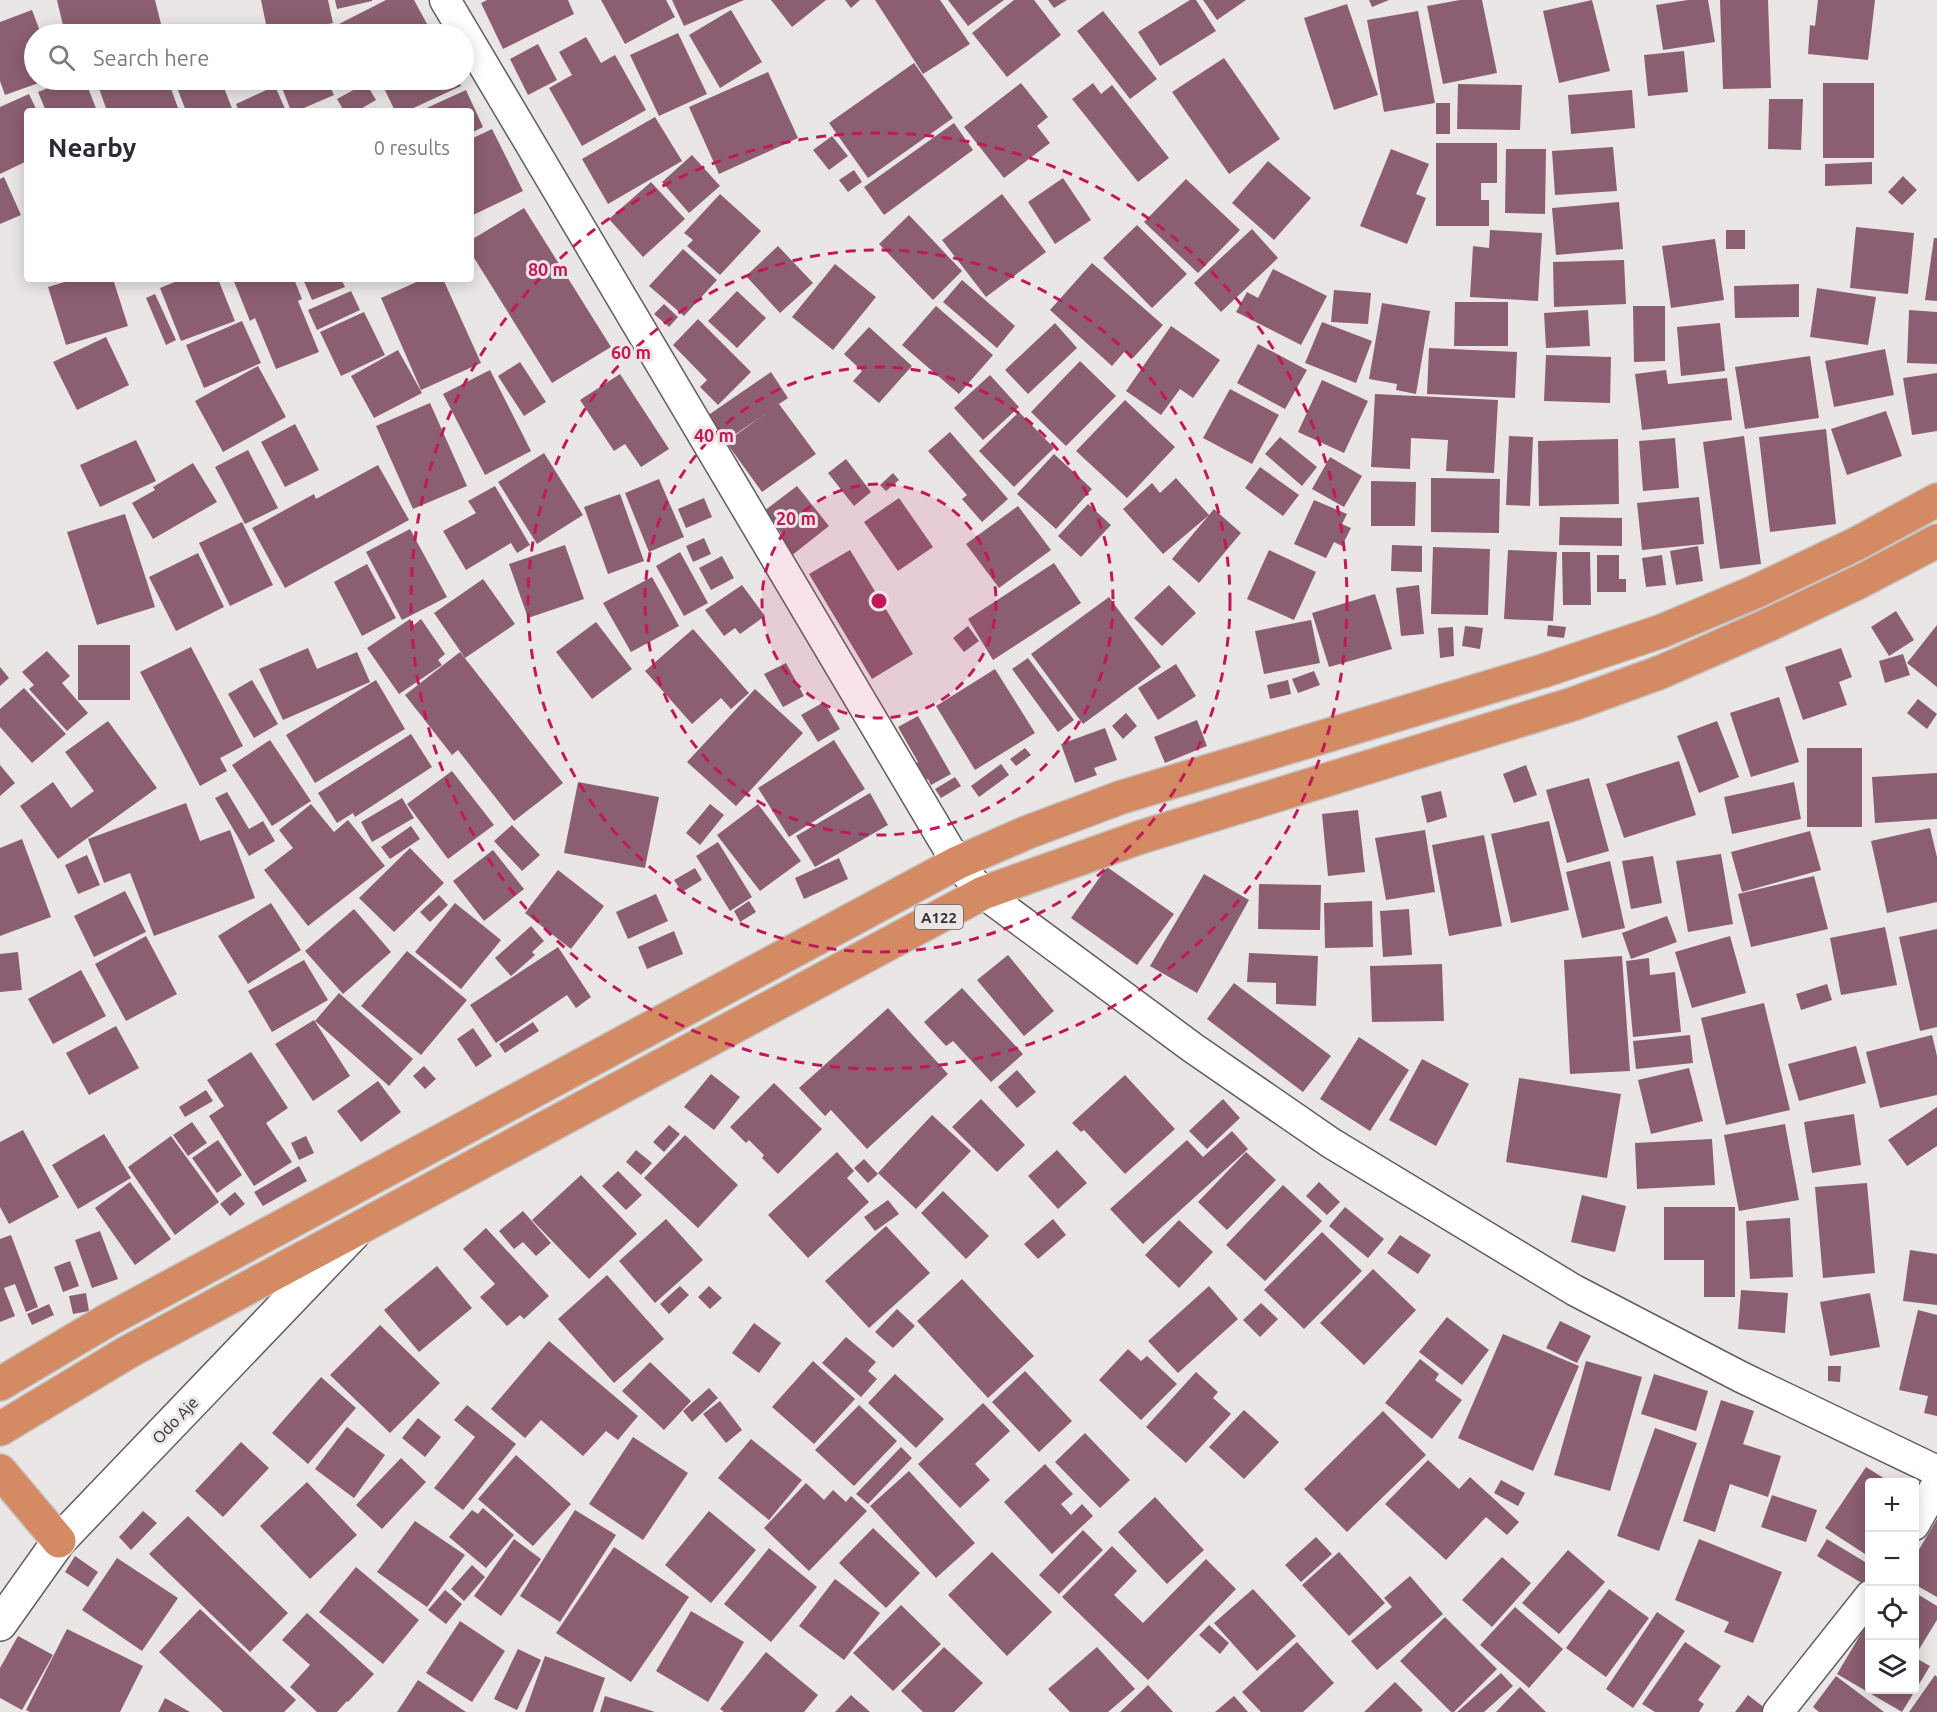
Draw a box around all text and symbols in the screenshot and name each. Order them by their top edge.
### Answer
search box [24,24,474,90]
icon: search [45,41,78,74]
text: Search here [93,45,209,70]
text: Nearby [48,133,136,162]
text: 0 results [374,136,450,159]
text: 80 m [528,259,568,279]
text: 60 m [611,342,651,362]
text: 40 m [694,425,734,445]
text: 20 m [776,508,816,528]
centre of rings [869,591,889,611]
road number: A122 [915,905,963,929]
street label: Odo Aje [148,1393,202,1447]
map controls [1865,1478,1919,1694]
button: + [1865,1478,1919,1532]
button: − [1865,1532,1919,1586]
button: locate [1865,1586,1919,1640]
button: layers [1865,1640,1919,1694]

